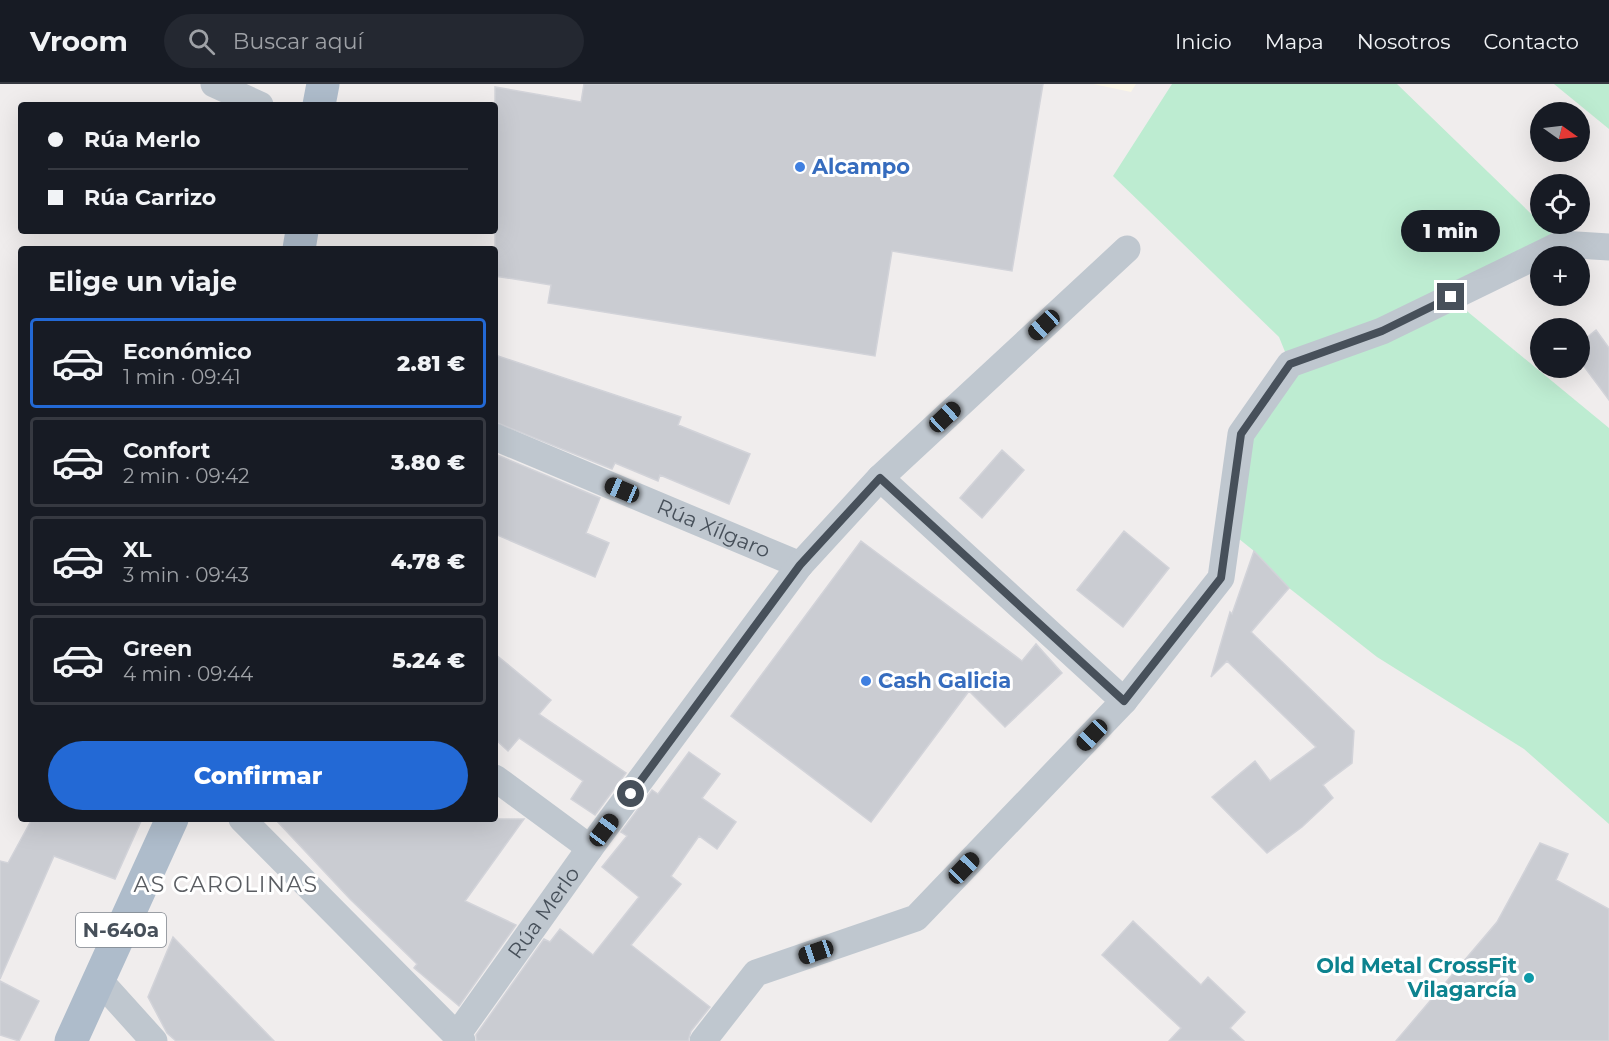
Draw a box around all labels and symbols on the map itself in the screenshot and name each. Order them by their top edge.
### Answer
north arrow [1530,102,1590,162]
place label: Alcampo [811,154,910,179]
marker: Alcampo [793,160,807,174]
callout: 1 min [1402,210,1500,252]
route end [1437,283,1464,310]
car [1025,306,1063,344]
car [926,398,964,436]
car [602,475,642,505]
street label: Rúa Xílgaro [653,493,774,563]
place label: Cash Galicia [878,668,1011,693]
marker: Cash Galicia [859,674,873,688]
car [1073,716,1111,754]
route start [617,780,644,807]
car [586,810,622,850]
car [945,849,983,887]
street label: Rúa Merlo [502,862,585,963]
district label: AS CAROLINAS [133,871,319,898]
road number: N-640a [76,913,166,947]
car [796,938,836,966]
place label: Old Metal CrossFit Vilagarcía [1316,953,1517,1002]
marker: Old Metal CrossFit Vilagarcía [1522,971,1536,985]

